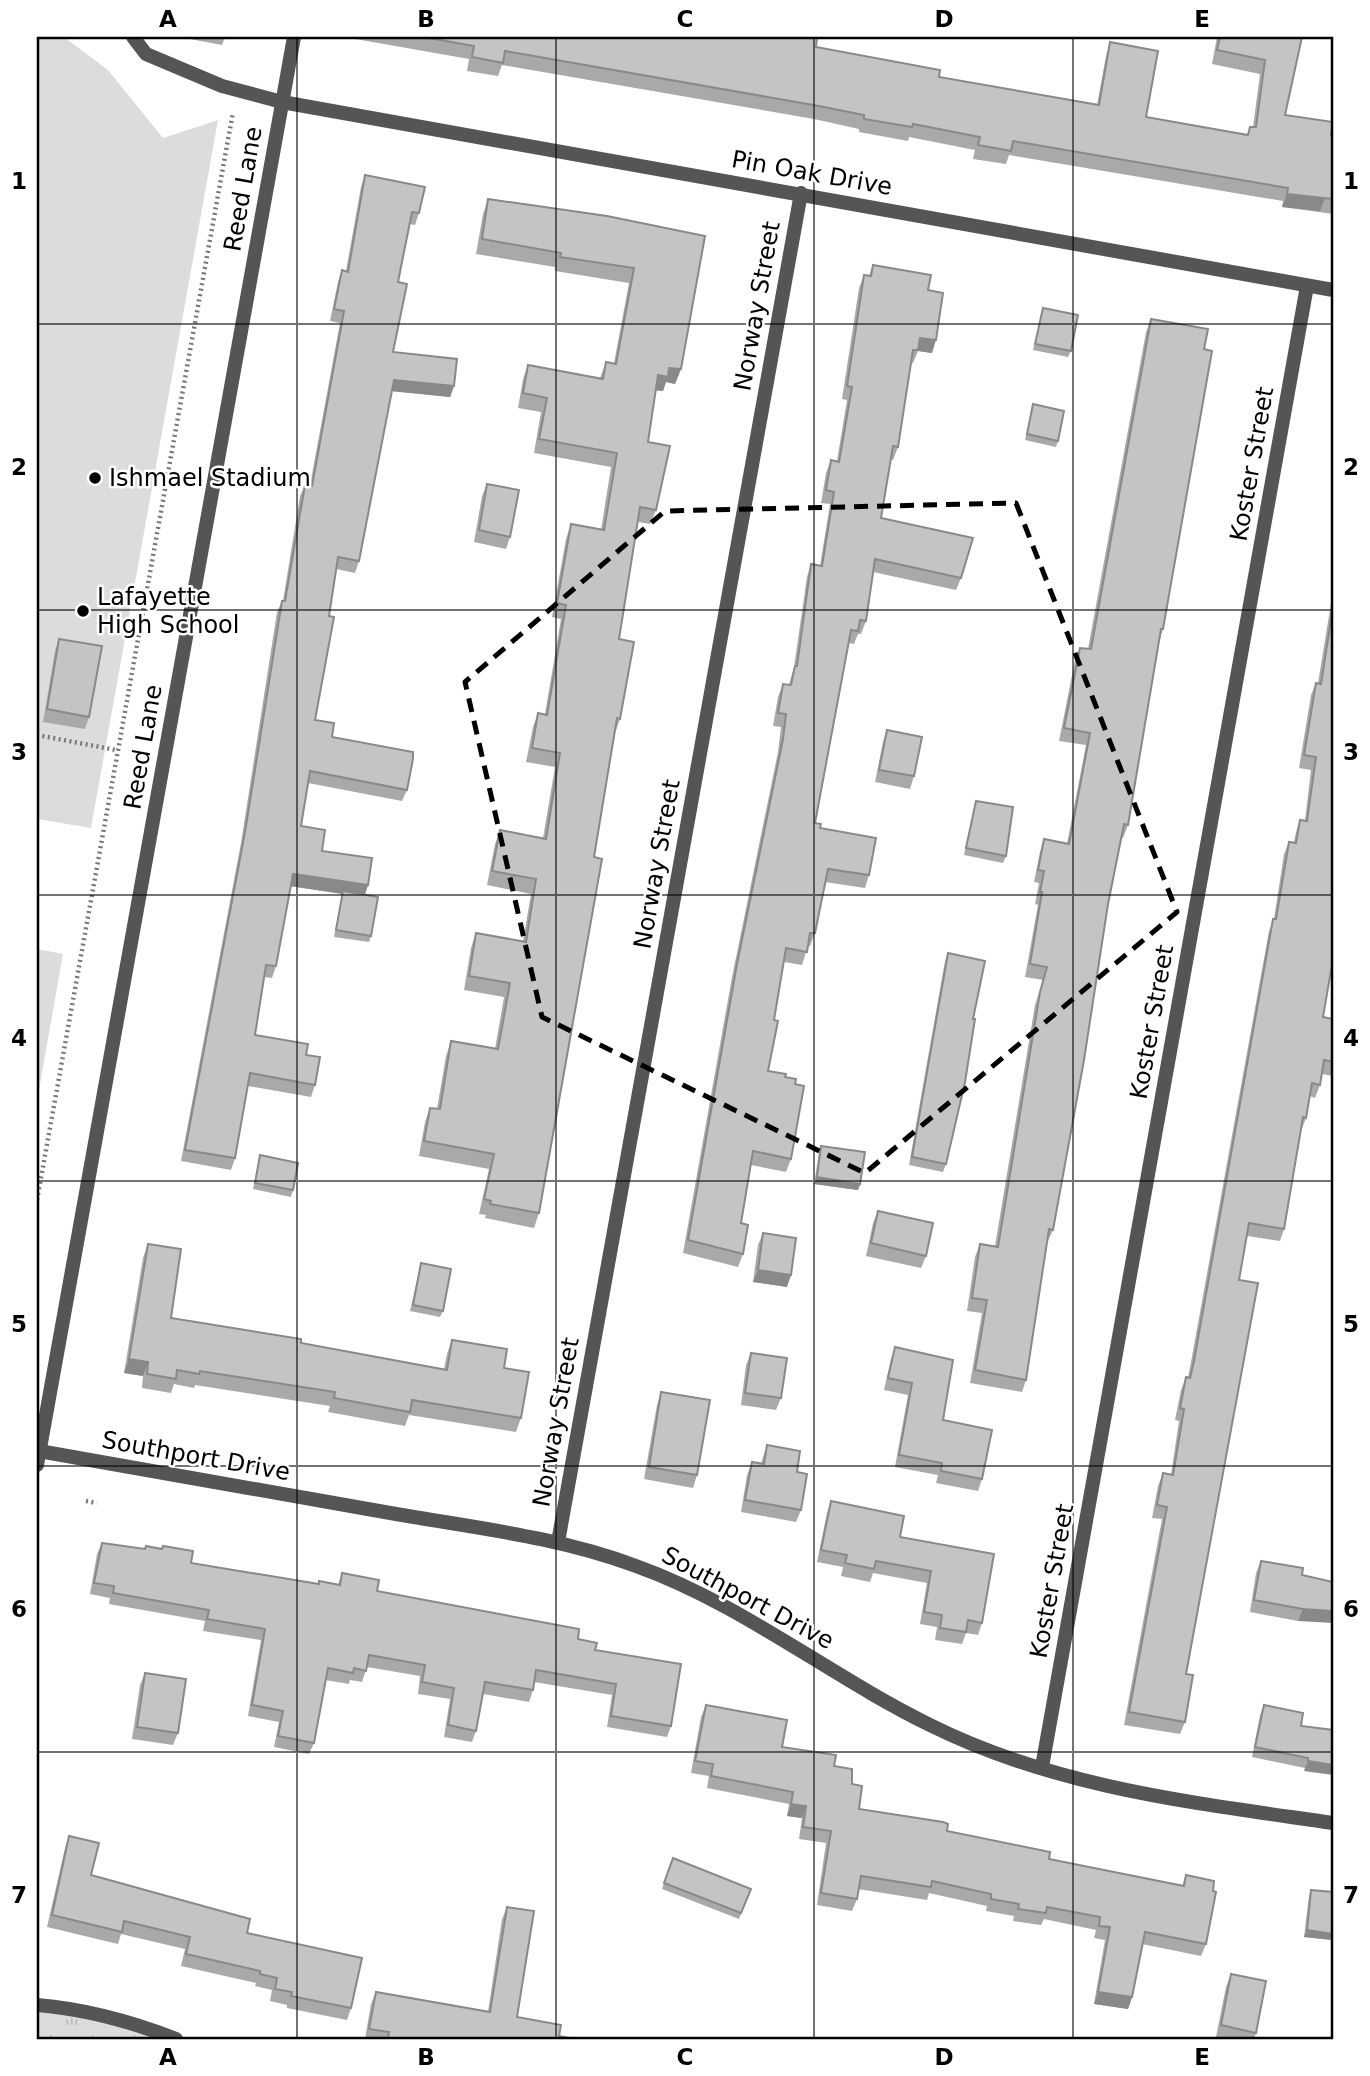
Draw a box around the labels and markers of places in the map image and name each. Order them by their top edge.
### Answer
place label: Ishmael Stadium [109,464,311,492]
marker: Ishmael Stadium [87,470,103,486]
place label: Lafayette High School [97,583,239,639]
marker: Lafayette High School [75,603,91,619]

